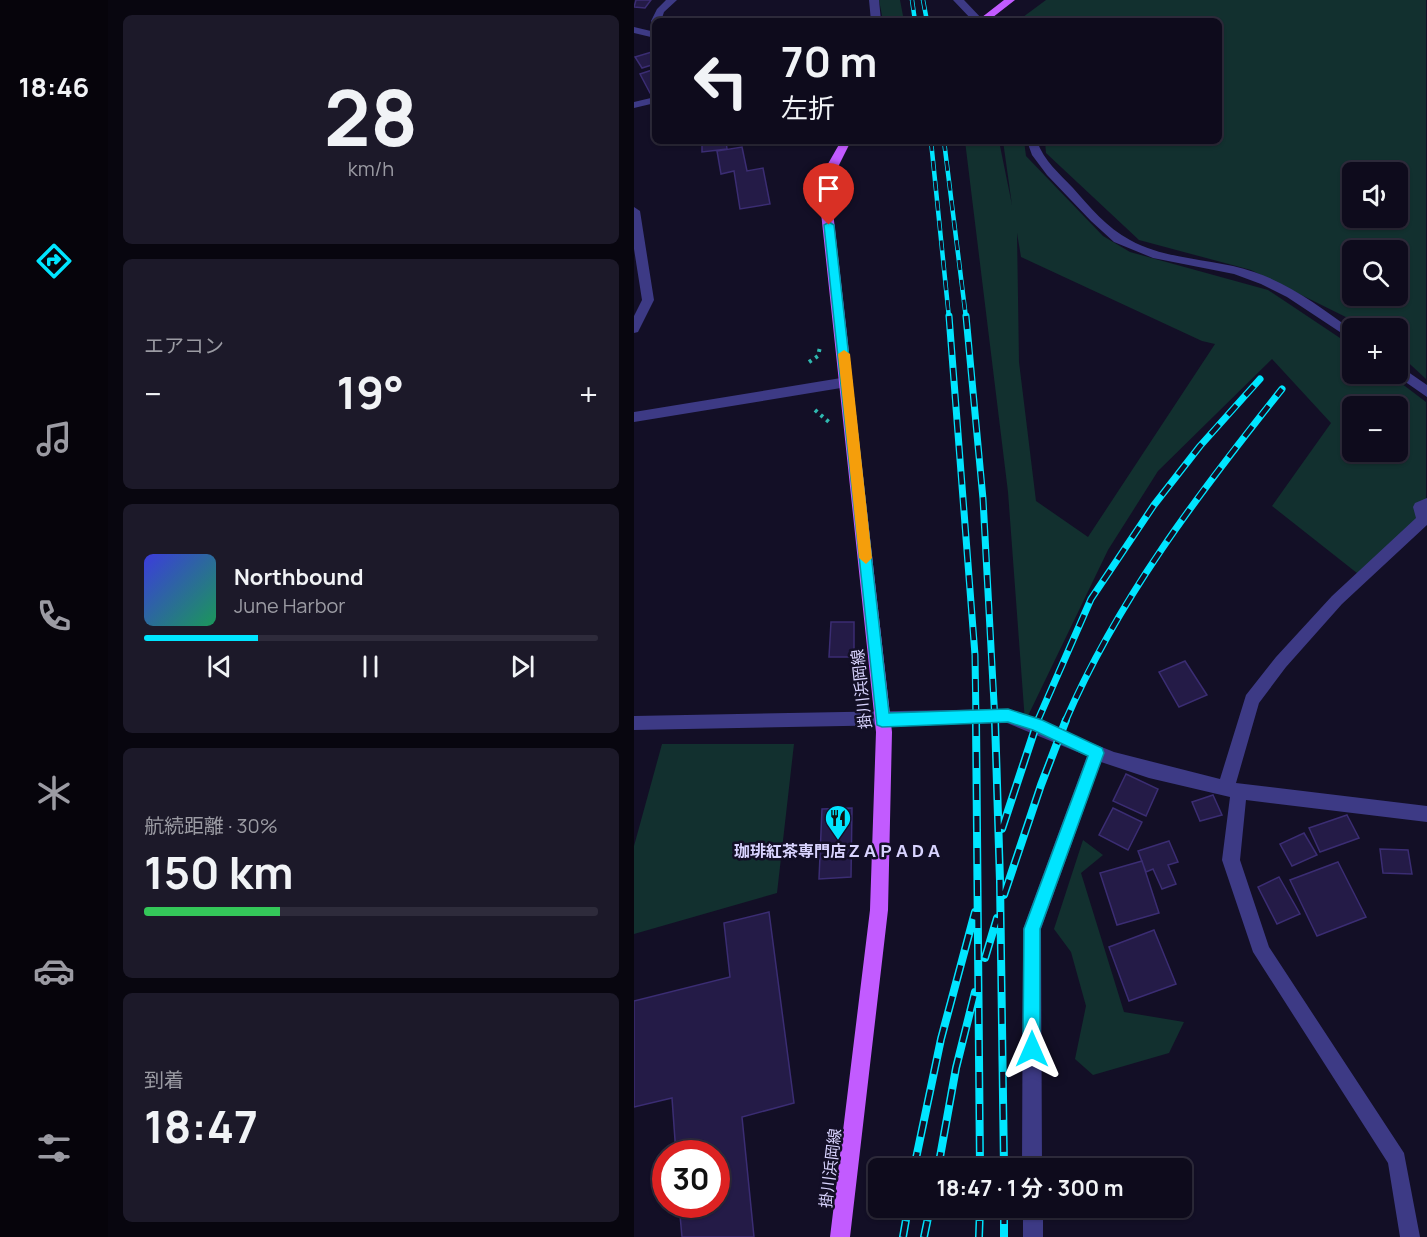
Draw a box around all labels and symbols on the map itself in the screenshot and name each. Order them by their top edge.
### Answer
pin [803,163,854,225]
street label: 掛川浜岡線 [846,648,876,730]
restaurant icon: 珈琲紅茶専門店ＺＡＰＡＤＡ [823,803,853,841]
place label: 珈琲紅茶専門店ＺＡＰＡＤＡ [734,840,942,862]
position arrow [1000,1017,1064,1081]
street label: 掛川浜岡線 [814,1127,846,1209]
speed limit sign: 30 [652,1140,730,1218]

